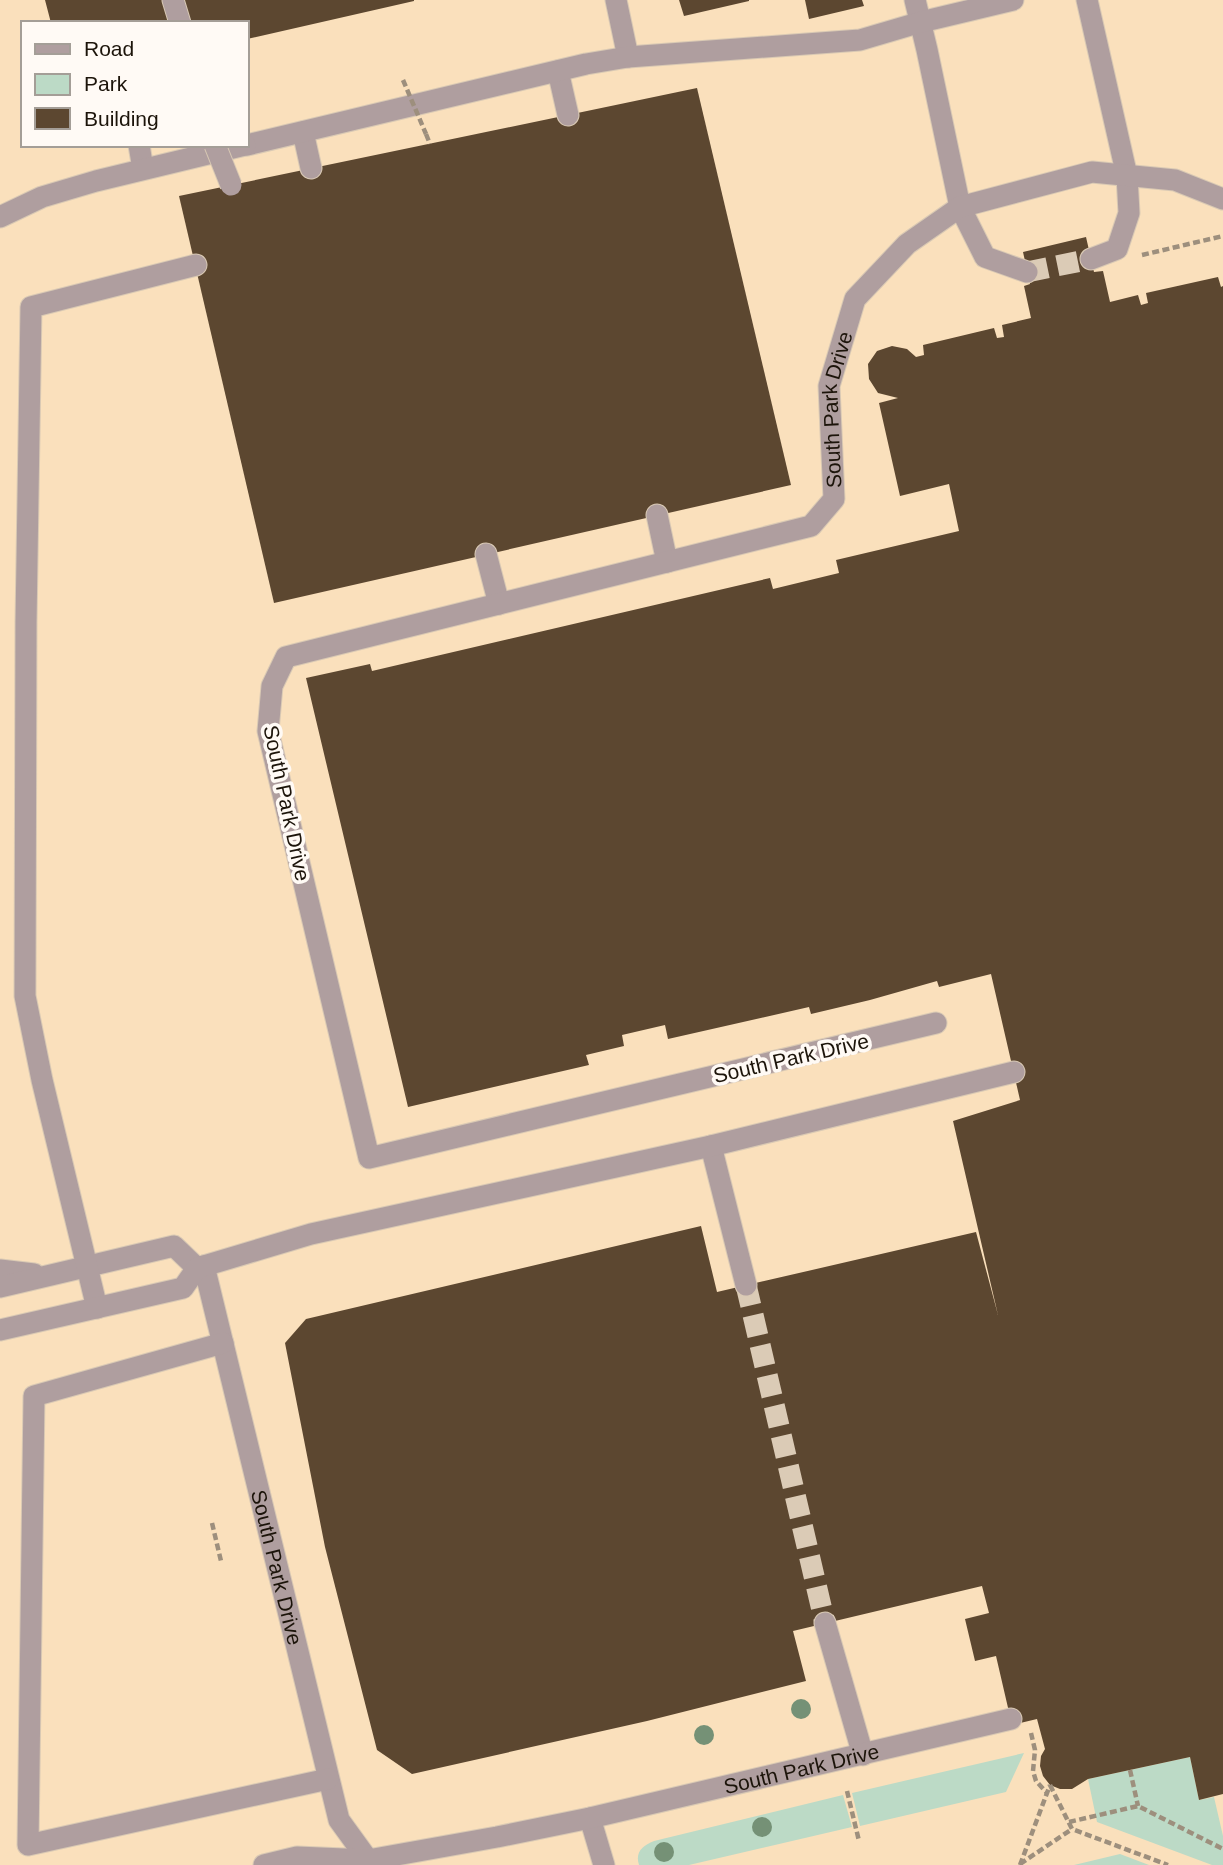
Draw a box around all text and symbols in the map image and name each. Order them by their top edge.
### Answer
legend [21,21,248,147]
text: Road [84,37,134,60]
text: Park [84,72,128,95]
text: Building [84,107,159,130]
street label: South Park Drive [817,328,856,489]
street label: South Park Drive [259,723,315,883]
street label: South Park Drive [711,1029,871,1087]
street label: South Park Drive [247,1487,307,1647]
street label: South Park Drive [721,1739,881,1798]

